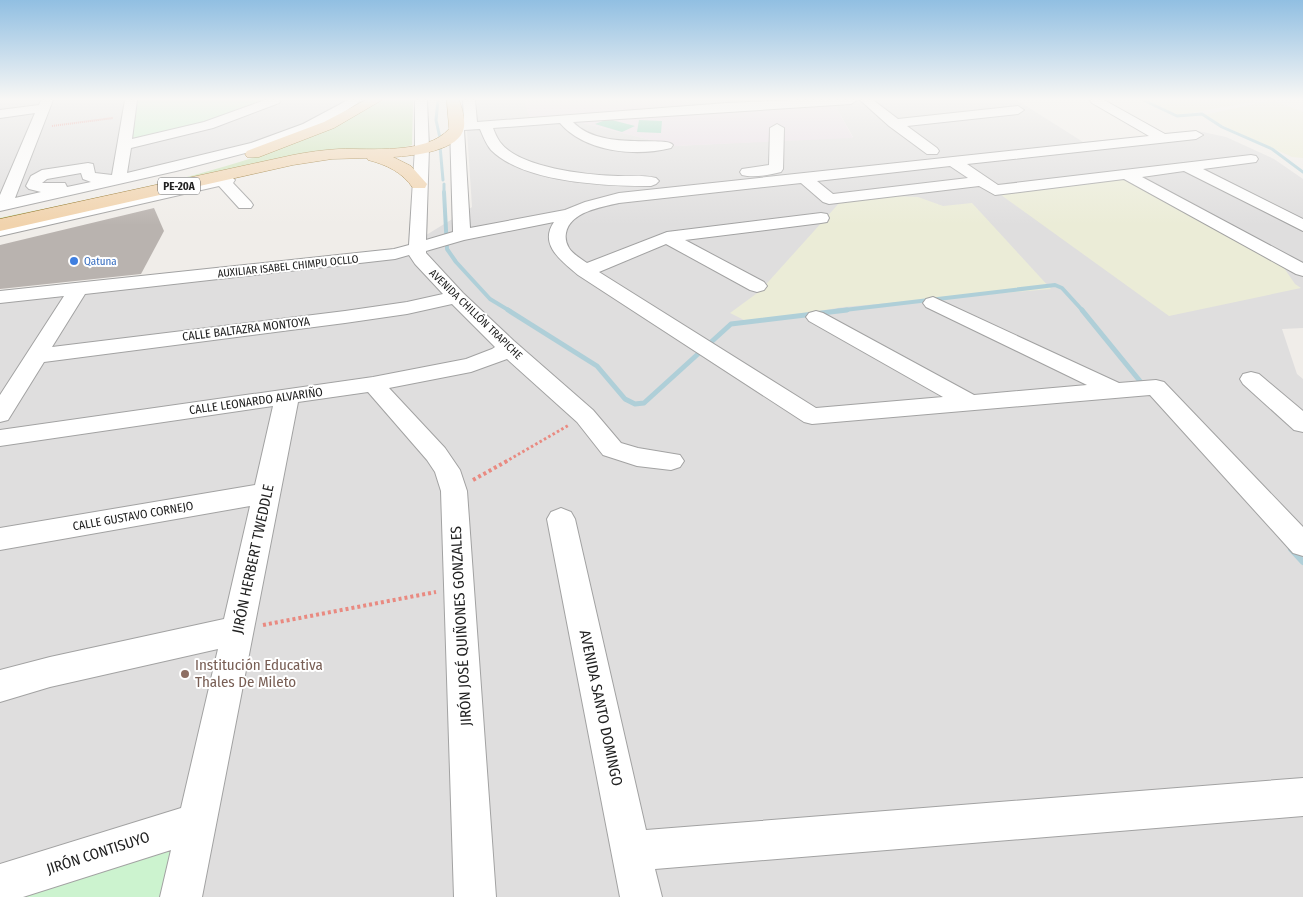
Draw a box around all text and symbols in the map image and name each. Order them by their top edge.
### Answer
road number: PE-20A [158,178,200,195]
street label: AUXILIAR ISABEL CHIMPU OCLLO [217,253,359,280]
marker: Qatuna [68,255,80,267]
place label: Qatuna [84,255,117,268]
street label: AVENIDA CHILLÓN TRAPICHE [427,266,525,362]
street label: CALLE BALTAZRA MONTOYA [181,314,311,344]
street label: CALLE LEONARDO ALVARIÑO [188,384,324,417]
street label: JIRÓN HERBERT TWEDDLE [228,483,278,635]
street label: CALLE GUSTAVO CORNEJO [72,499,194,533]
street label: JIRÓN JOSÉ QUIÑONES GONZALES [447,525,475,727]
street label: AVENIDA SANTO DOMINGO [576,628,626,788]
place label: Institución Educativa Thales De Mileto [195,656,323,691]
marker: Institución Educativa Thales De Mileto [179,668,191,680]
street label: JIRÓN CONTISUYO [44,828,152,878]

